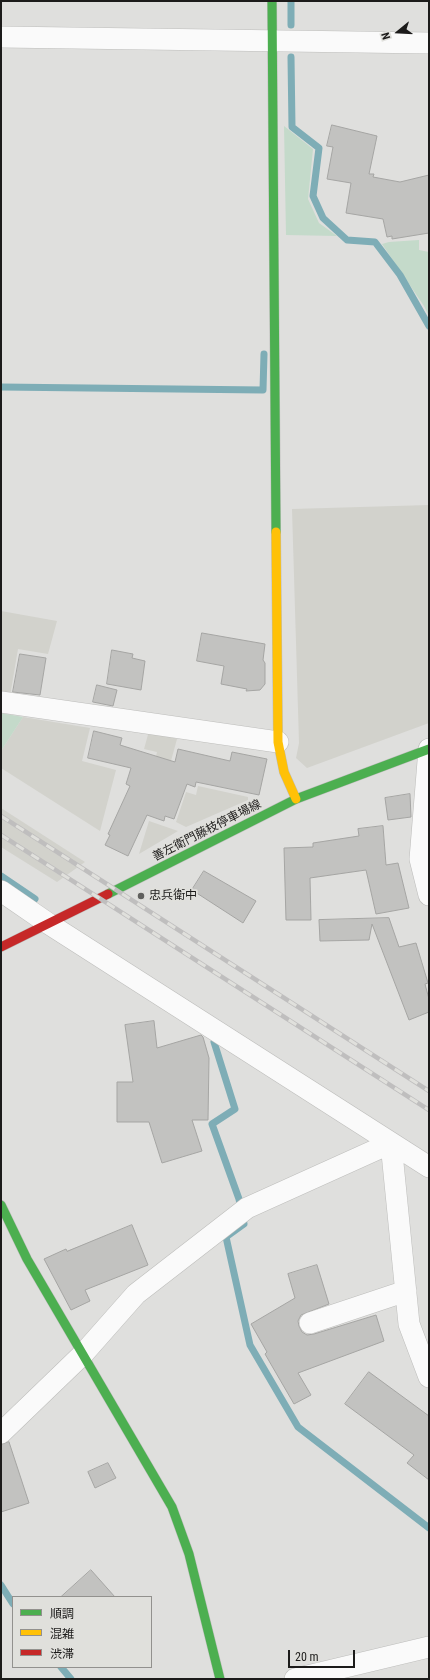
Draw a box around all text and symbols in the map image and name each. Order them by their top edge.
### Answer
north arrow [378,12,418,52]
text: N [379,31,393,41]
street label: 善左衛門藤枝停車場線 [150,797,264,865]
place label: 忠兵衛中 [149,889,197,903]
marker: 忠兵衛中 [136,891,146,901]
legend [12,1596,152,1668]
text: 順調 [50,1607,74,1621]
text: 混雑 [50,1627,74,1641]
scale bar [290,1642,357,1668]
text: 渋滞 [50,1647,74,1661]
text: 20 m [295,1650,319,1664]

